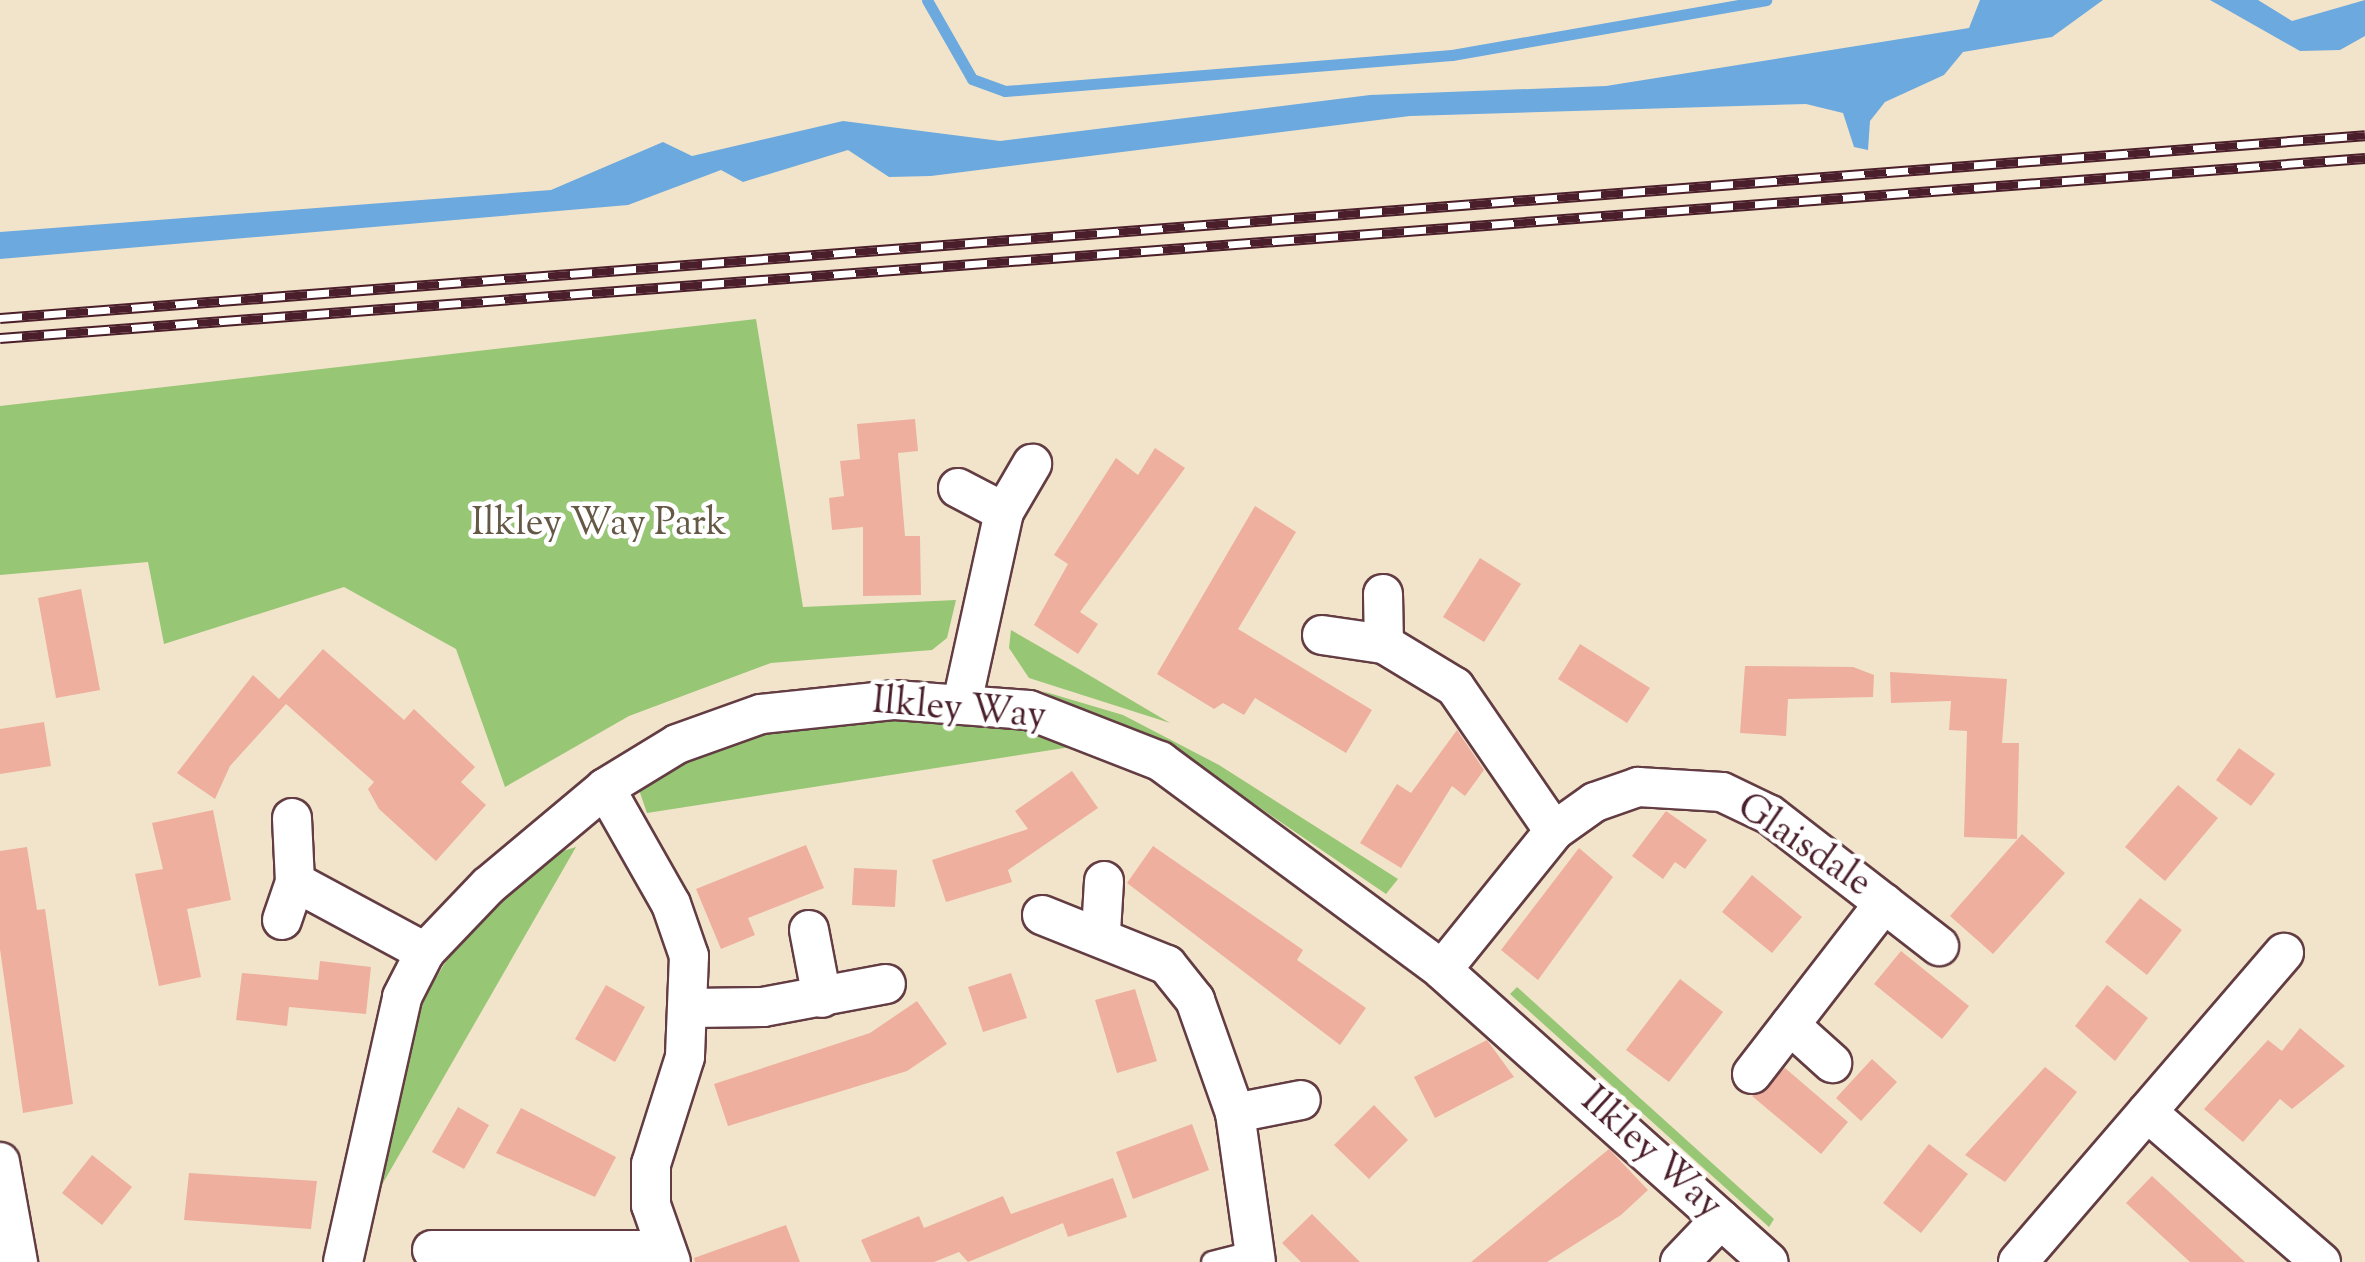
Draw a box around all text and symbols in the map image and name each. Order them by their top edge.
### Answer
park label: Ilkley Way Park [471,503,727,549]
street label: Ilkley Way [870,681,1048,741]
street label: Glaisdale [1727,786,1879,908]
street label: Ilkley Way [1570,1080,1730,1230]

